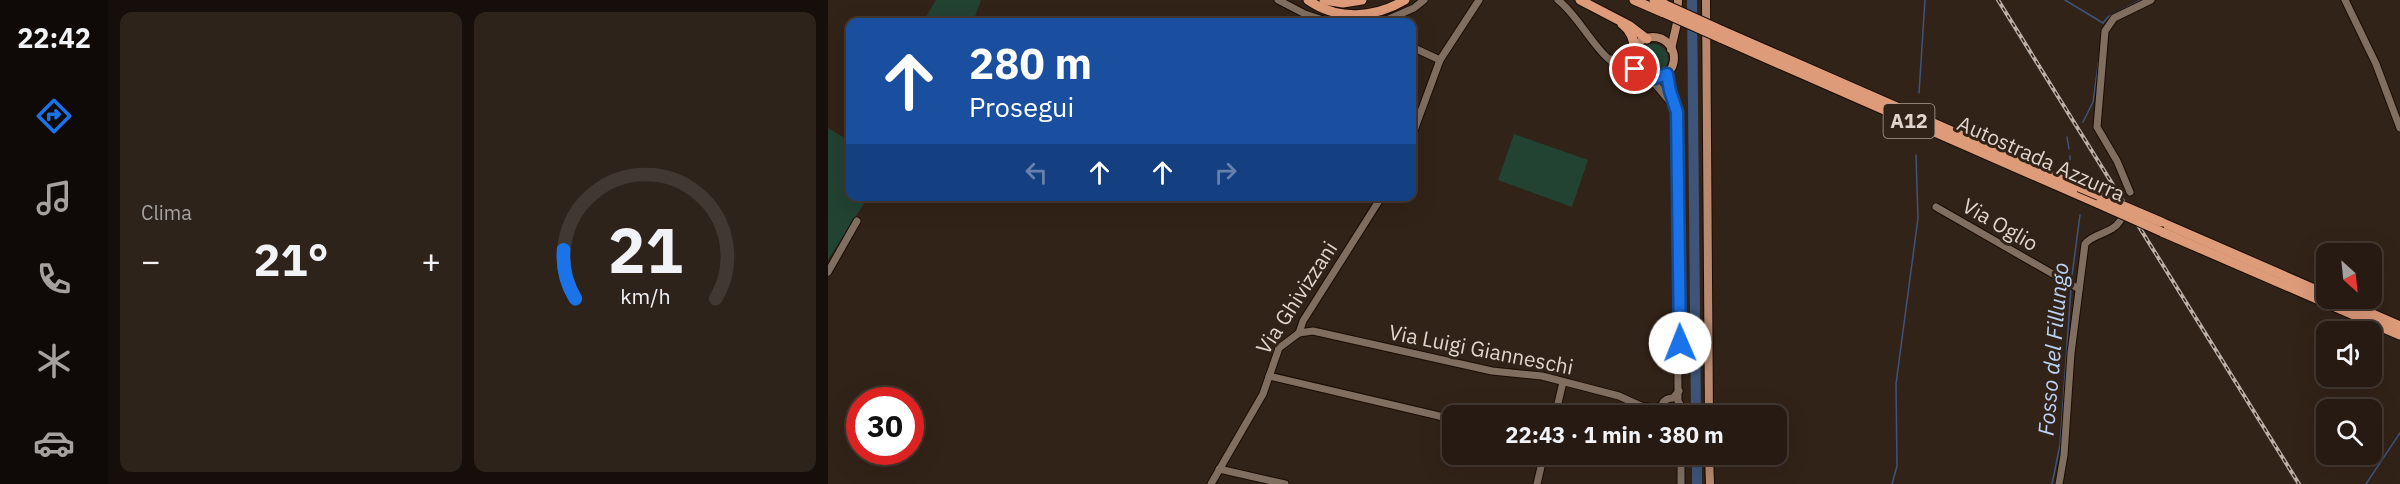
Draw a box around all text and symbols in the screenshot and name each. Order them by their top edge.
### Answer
text: 22:42 [17,20,91,55]
text: 280 m [969,36,1092,91]
icon: ahead [870,42,948,120]
pin [1609,43,1660,94]
icon: arrive [1618,52,1651,85]
text: Prosegui [969,89,1074,124]
icon: directions [33,95,75,137]
road number: A12 [1884,104,1934,138]
street label: Autostrada Azzurra [1953,109,2130,208]
icon: left [1020,156,1053,189]
icon: ahead [1083,156,1116,189]
icon: ahead [1146,156,1179,189]
icon: right [1209,156,1242,189]
icon: music [33,177,75,219]
street label: Via Oglio [1958,191,2043,257]
text: Clima [141,199,192,226]
text: 21 [608,209,682,290]
text: 21° [253,230,329,288]
street label: Via Ghivizzani [1249,236,1343,359]
text: − [141,239,161,282]
text: + [421,239,441,282]
north arrow [2316,243,2382,309]
map controls [2316,243,2382,465]
icon: phone [33,258,75,300]
water label: Fosso del Fillungo [2030,261,2075,437]
text: km/h [620,282,670,310]
position arrow [1648,311,1712,375]
street label: Via Luigi Gianneschi [1387,317,1576,381]
button: sound [2316,321,2382,387]
icon: climate [33,340,75,382]
speed limit sign: 30 [846,387,924,465]
button: search [2316,399,2382,465]
text: 22:43 · 1 min · 380 m [1505,420,1724,449]
icon: car [33,422,75,464]

